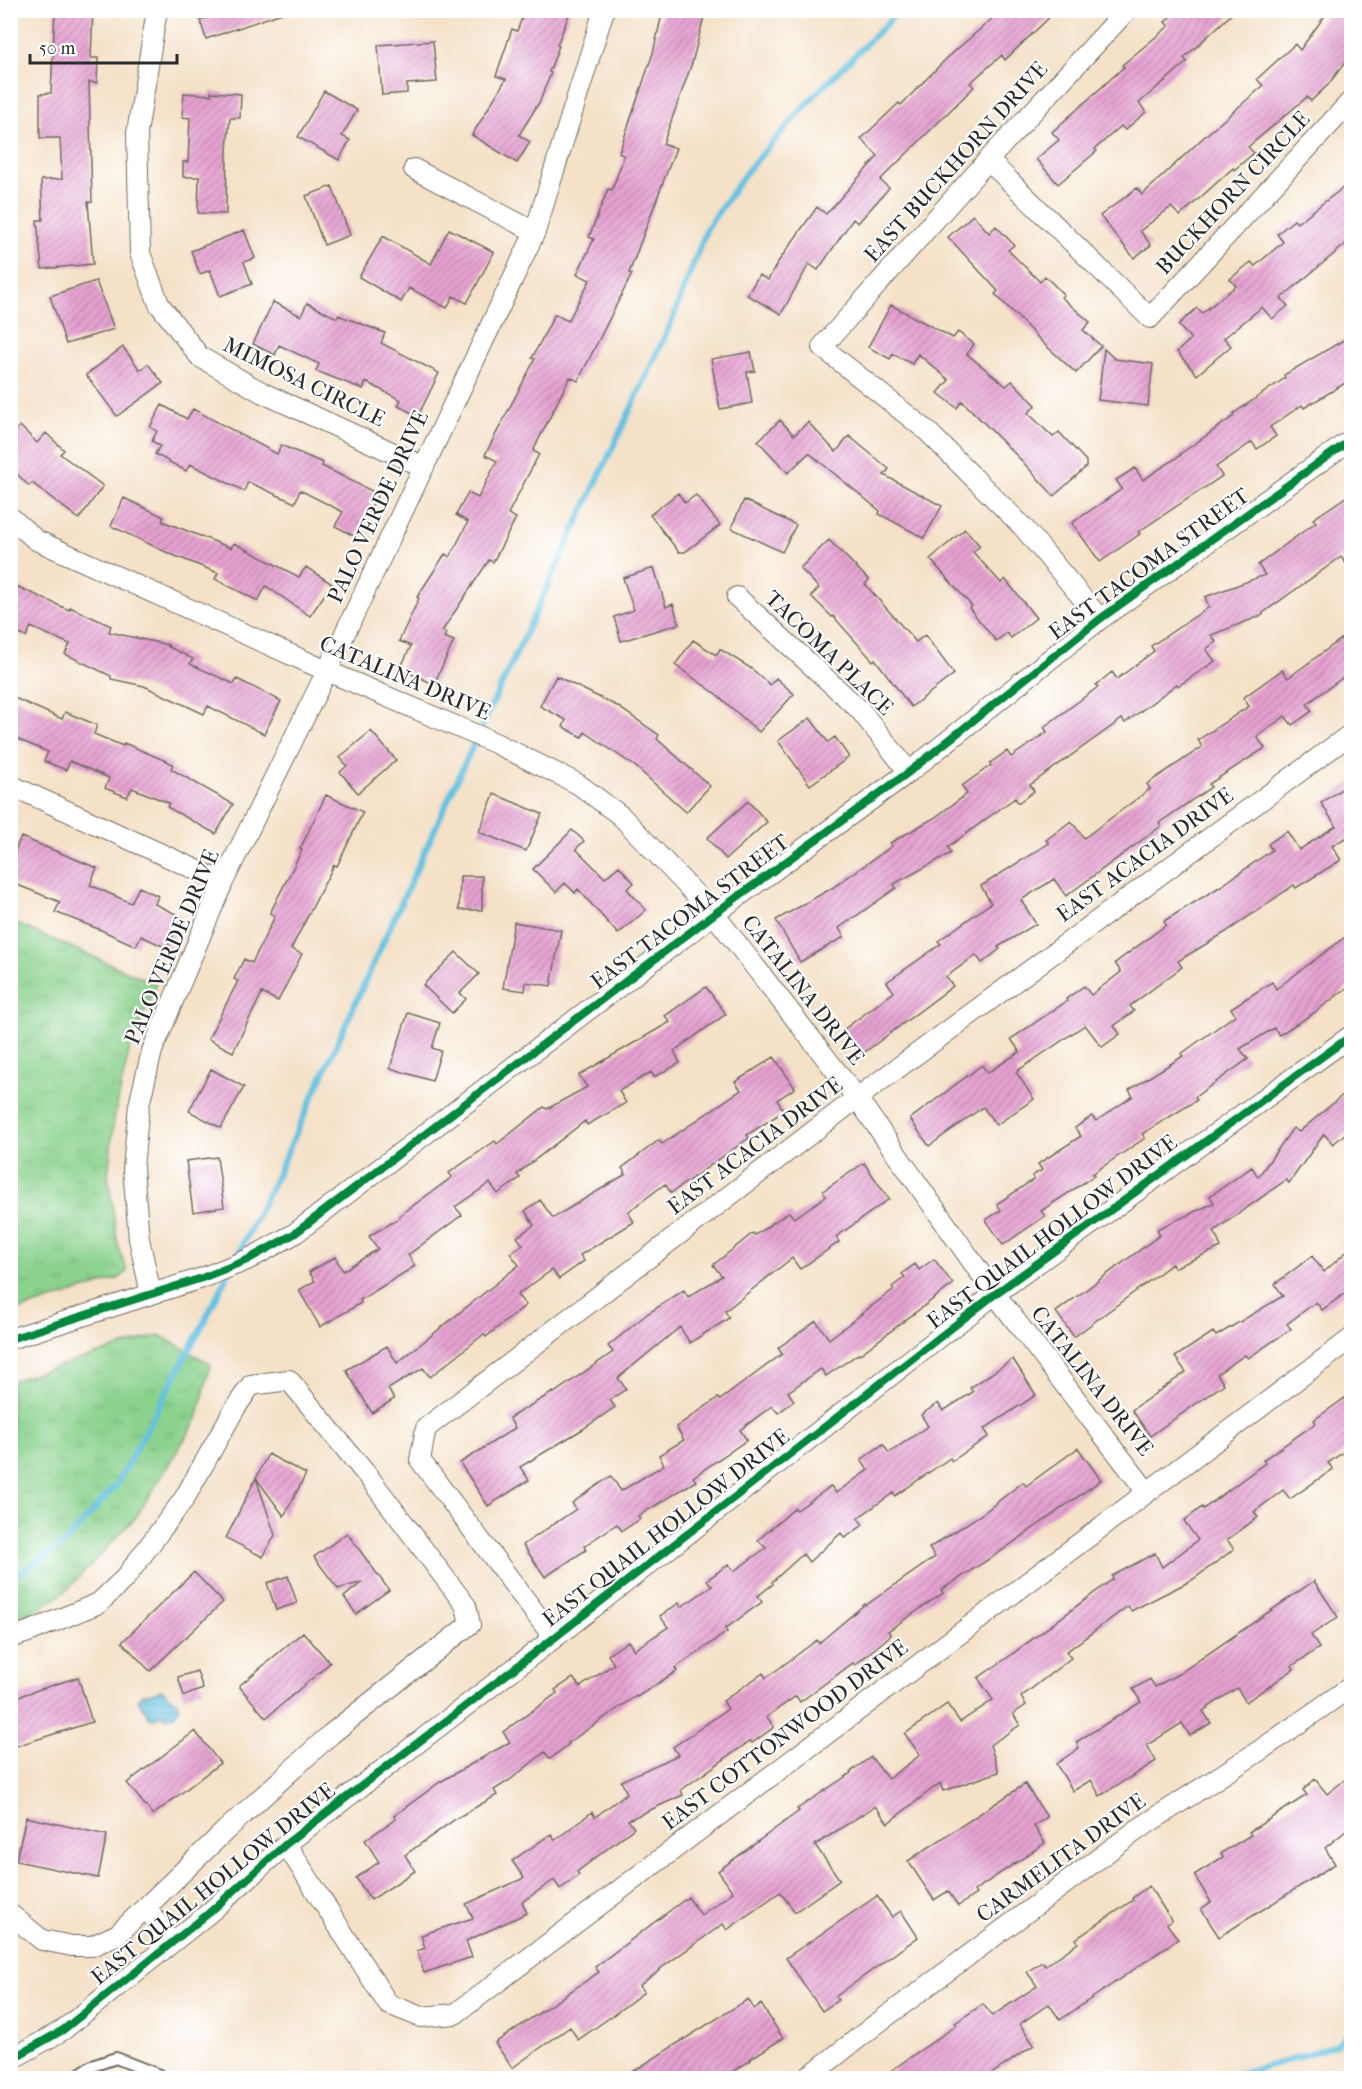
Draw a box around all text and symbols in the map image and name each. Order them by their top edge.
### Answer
scale bar [30,27,177,65]
text: 50 m [39,38,76,59]
street label: EAST BUCKHORN DRIVE [859,56,1053,268]
street label: BUCKHORN CIRCLE [1151,106,1315,280]
street label: MIMOSA CIRCLE [219,332,389,432]
street label: PALO VERDE DRIVE [322,407,434,607]
street label: EAST TACOMA STREET [1044,482,1255,646]
street label: TACOMA PLACE [760,585,898,721]
street label: CATALINA DRIVE [316,630,494,726]
street label: EAST ACACIA DRIVE [1052,782,1238,928]
street label: EAST TACOMA STREET [586,828,795,995]
street label: PALO VERDE DRIVE [119,846,225,1048]
street label: CATALINA DRIVE [736,910,870,1070]
street label: EAST ACACIA DRIVE [662,1072,848,1220]
street label: EAST QUAIL HOLLOW DRIVE [922,1130,1182,1334]
street label: CATALINA DRIVE [1025,1301,1159,1461]
street label: EAST QUAIL HOLLOW DRIVE [537,1424,795,1632]
street label: EAST COTTONWOOD DRIVE [657,1634,913,1836]
street label: EAST QUAIL HOLLOW DRIVE [86,1778,340,1990]
street label: CARMELITA DRIVE [971,1788,1151,1928]

